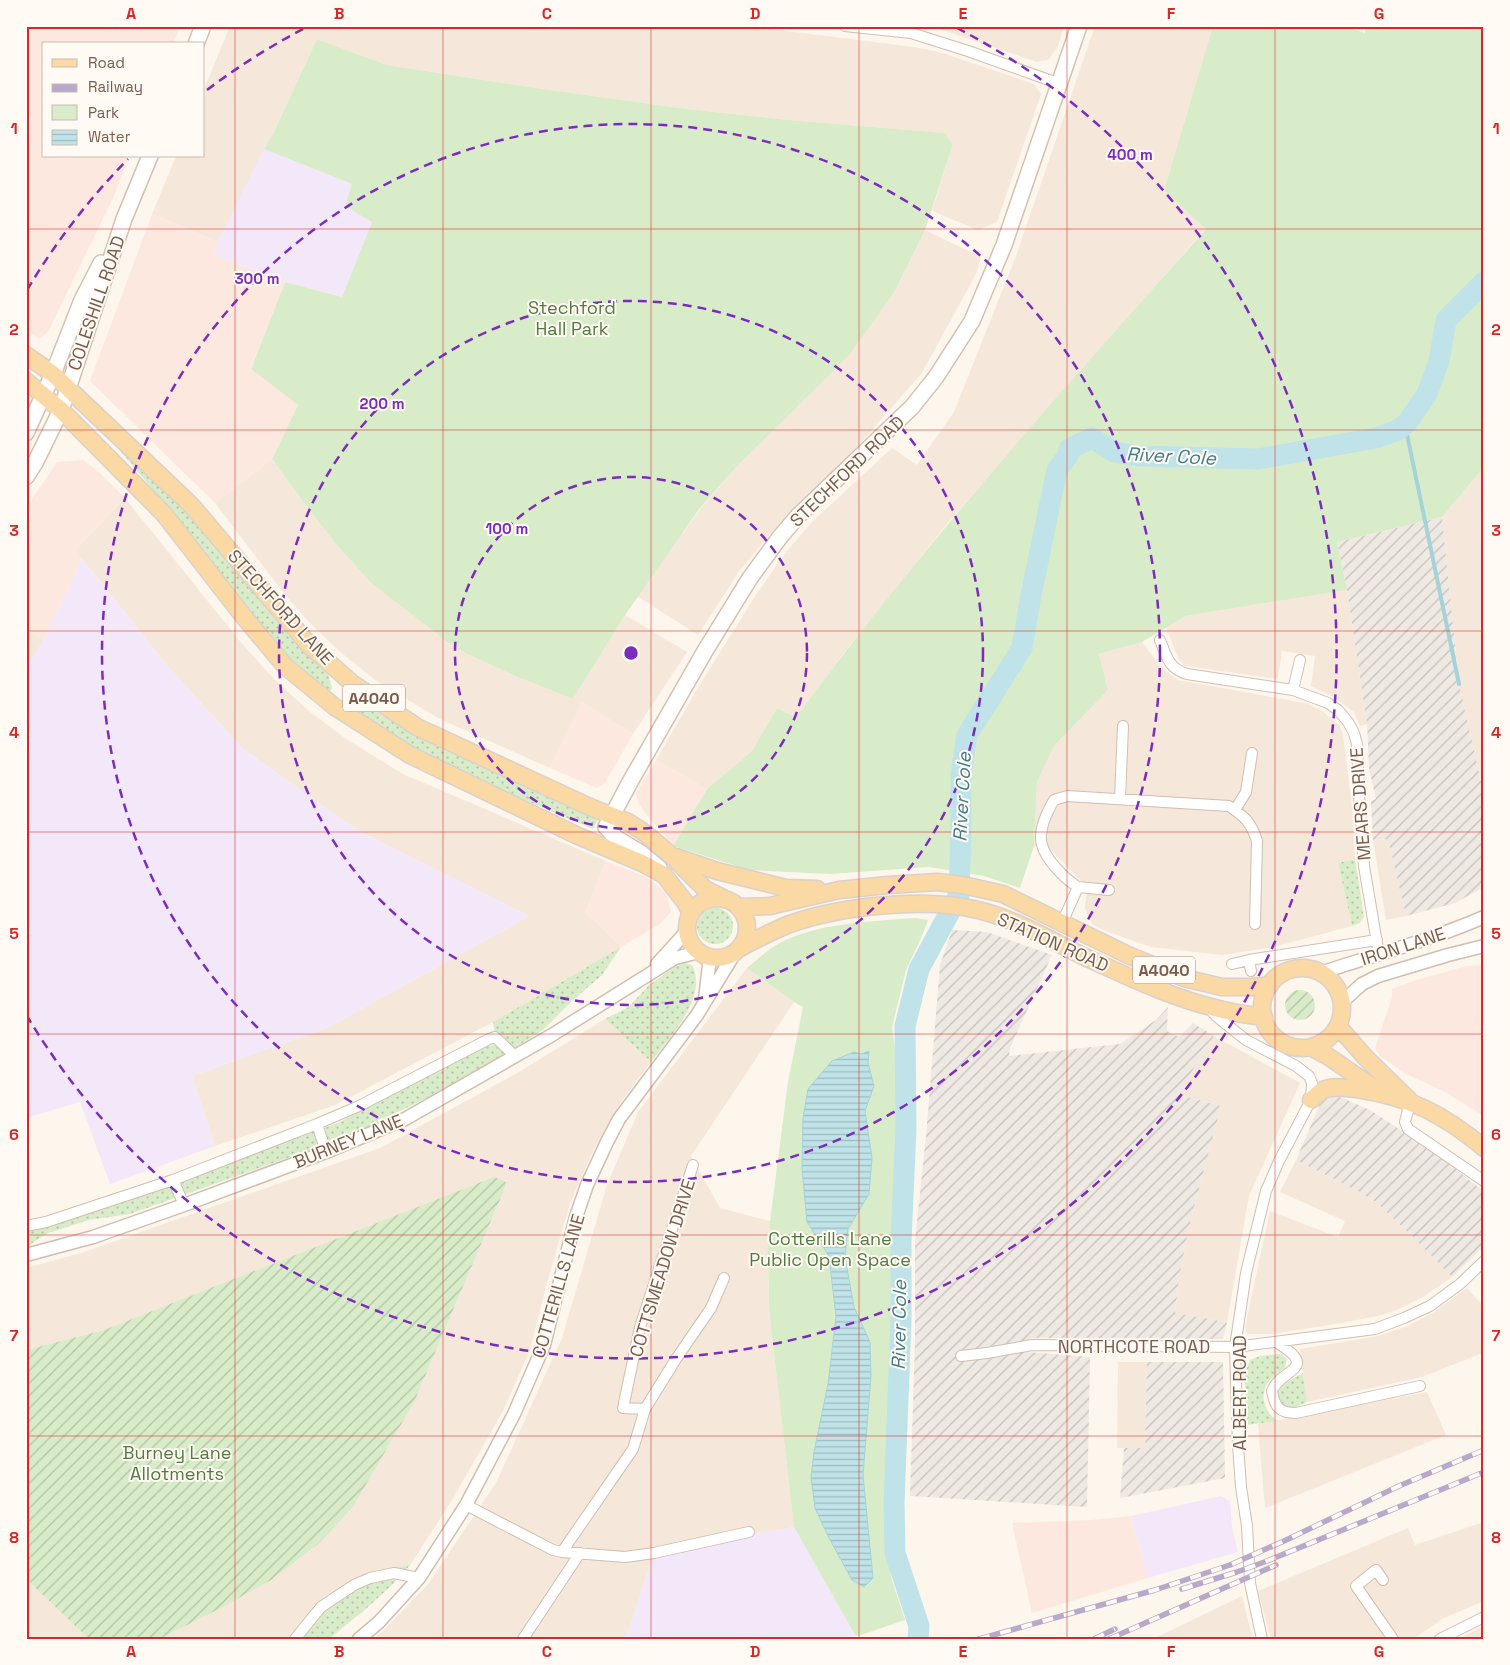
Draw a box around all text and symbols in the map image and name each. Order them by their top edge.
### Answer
text: A [126,3,136,24]
text: B [334,3,344,24]
text: C [542,3,552,24]
text: D [750,3,760,24]
text: E [959,3,968,24]
text: F [1167,3,1176,24]
text: G [1374,3,1384,24]
legend [42,42,205,158]
text: Road [88,53,125,72]
text: Railway [88,77,143,96]
text: Park [88,103,119,122]
text: 1 [10,118,18,139]
text: 1 [1492,118,1500,139]
text: Water [88,127,131,146]
text: 400 m [1107,145,1153,164]
street label: COLESHILL ROAD [62,233,130,373]
text: 300 m [234,269,280,288]
park label: Stechford Hall Park [528,296,616,340]
text: 2 [9,319,19,340]
text: 2 [1491,319,1501,340]
text: 200 m [360,394,404,413]
street label: STECHFORD ROAD [785,410,909,532]
water label: River Cole [1126,441,1217,471]
text: 100 m [486,519,528,538]
text: 3 [9,520,19,541]
text: 3 [1491,520,1501,541]
street label: STECHFORD LANE [223,545,339,669]
centre of rings [622,644,640,662]
road number: A4040 [343,684,405,711]
text: 4 [9,722,19,743]
text: 4 [1491,722,1501,743]
street label: MEARS DRIVE [1345,747,1375,861]
water label: River Cole [947,751,977,842]
street label: STATION ROAD [994,907,1112,977]
street label: IRON LANE [1358,922,1448,970]
text: 5 [9,923,19,944]
text: 5 [1491,923,1501,944]
road number: A4040 [1133,956,1195,984]
street label: BURNEY LANE [290,1109,406,1173]
text: 6 [9,1124,19,1145]
text: 6 [1491,1124,1501,1145]
street label: COTTSMEADOW DRIVE [624,1176,700,1360]
street label: COTTERILLS LANE [526,1211,590,1361]
park label: Cotterills Lane Public Open Space [749,1227,911,1271]
water label: River Cole [886,1279,912,1370]
text: 7 [10,1325,19,1346]
text: 7 [1492,1325,1501,1346]
street label: NORTHCOTE ROAD [1058,1335,1210,1358]
street label: ALBERT ROAD [1228,1335,1251,1451]
park label: Burney Lane Allotments [123,1441,231,1485]
text: 8 [9,1527,19,1548]
text: 8 [1491,1527,1501,1548]
text: A [126,1641,136,1662]
text: B [334,1641,344,1662]
text: C [542,1641,552,1662]
text: D [750,1641,760,1662]
text: E [959,1641,968,1662]
text: F [1167,1641,1176,1662]
text: G [1374,1641,1384,1662]

